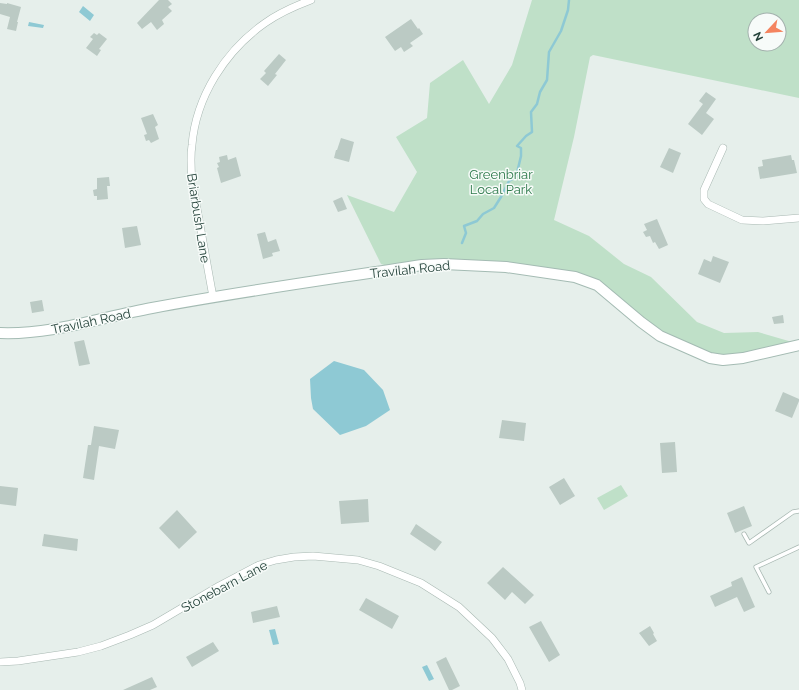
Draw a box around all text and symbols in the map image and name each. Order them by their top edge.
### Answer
north arrow [747,12,787,52]
text: N [751,30,766,43]
park label: Greenbriar Local Park [469,167,533,197]
street label: Briarbush Lane [184,172,213,264]
street label: Travilah Road [369,258,451,281]
street label: Travilah Road [50,306,132,337]
street label: Stonebarn Lane [179,557,270,615]

